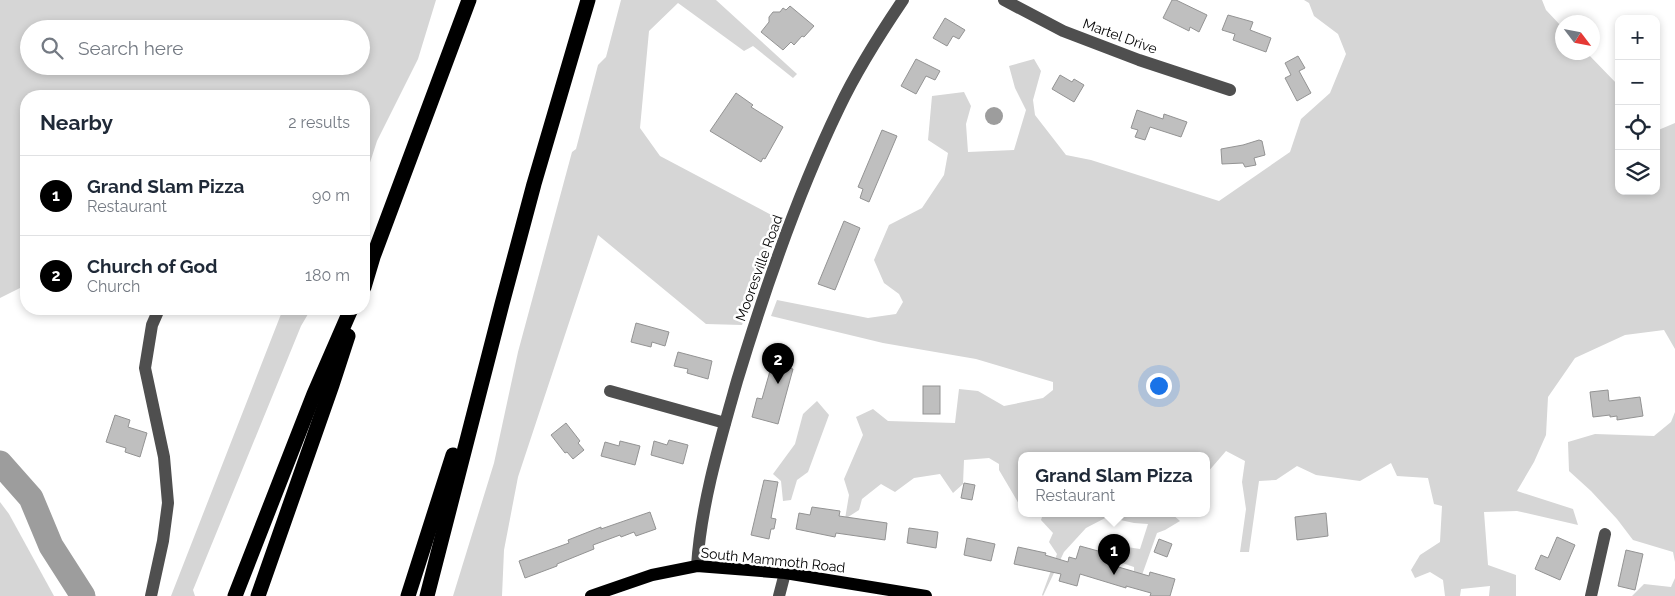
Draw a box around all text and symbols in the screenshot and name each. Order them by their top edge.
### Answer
street label: Martel Drive [1081,15,1159,57]
north arrow [1555,15,1600,60]
map controls [1615,15,1660,195]
button: + [1615,15,1660,60]
search box [20,20,370,75]
icon: search [38,34,66,62]
text: Search here [78,37,184,59]
button: − [1615,60,1660,105]
button: locate [1615,105,1660,150]
text: Nearby [40,110,113,135]
text: 2 results [288,113,350,132]
button: layers [1615,150,1660,195]
text: Grand Slam Pizza [87,175,244,197]
text: 1 [52,186,60,205]
text: 90 m [312,186,350,205]
text: Restaurant [87,197,167,216]
street label: Mooresville Road [732,213,786,323]
text: Church of God [87,255,217,277]
text: 2 [51,266,61,285]
text: 180 m [305,266,350,285]
text: Church [87,277,140,296]
pin: 2 [762,343,794,384]
your location [1146,373,1172,399]
popup [1018,452,1210,517]
text: Grand Slam Pizza [1035,464,1193,486]
text: Restaurant [1035,486,1115,505]
pin: 1 [1098,534,1130,575]
street label: South Mammoth Road [700,544,846,576]

